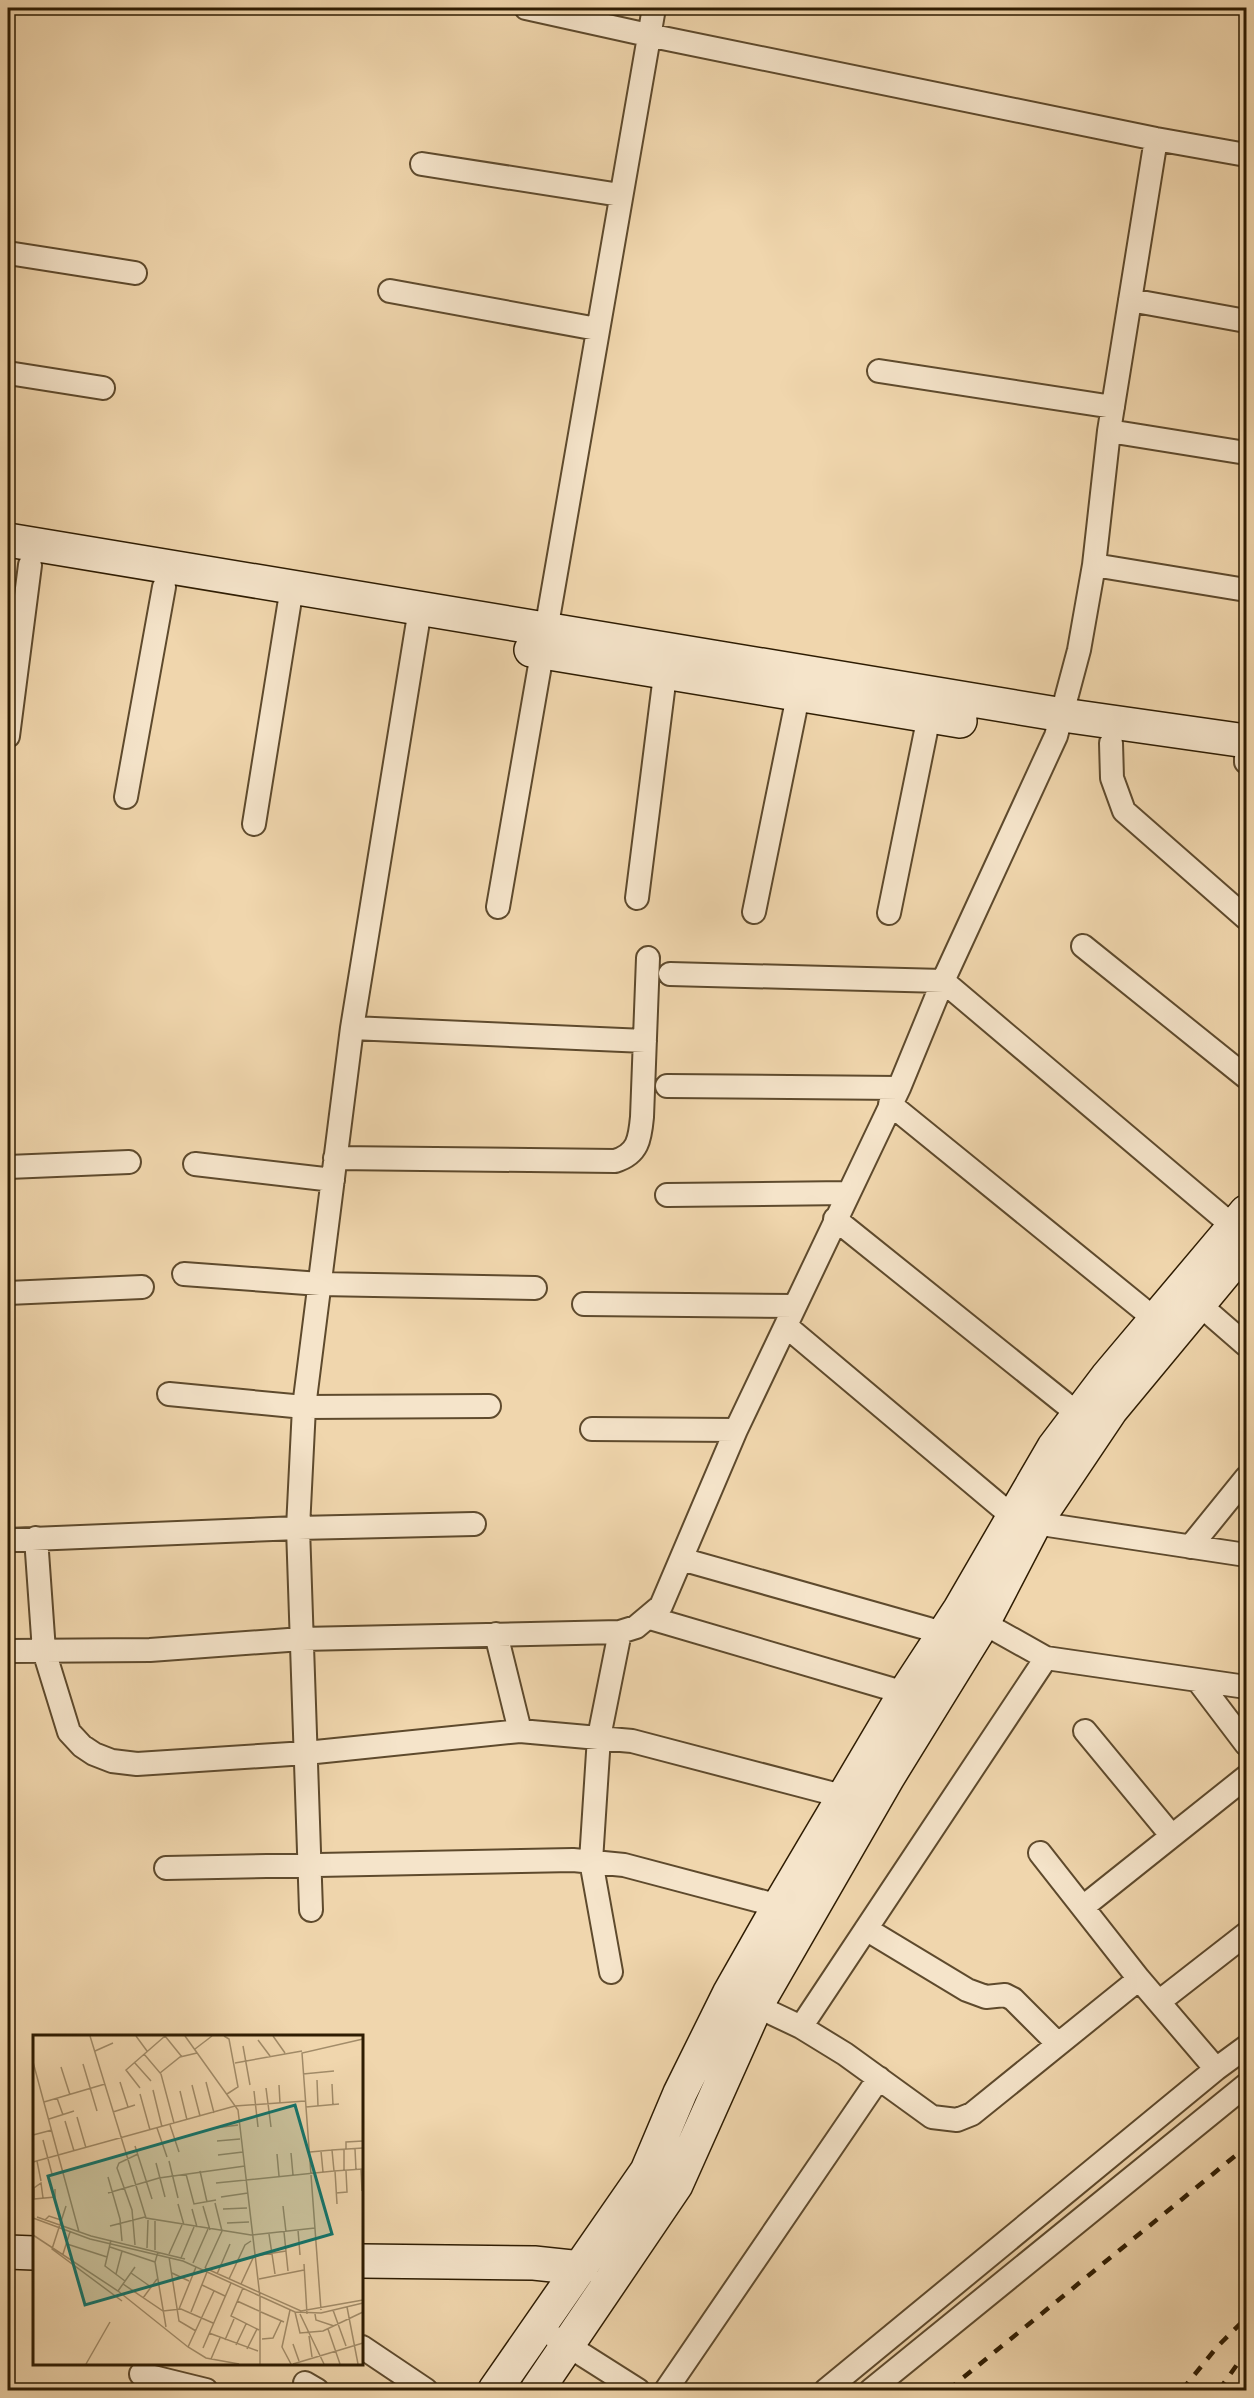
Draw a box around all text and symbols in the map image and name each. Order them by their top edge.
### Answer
inset map [33,2035,363,2365]

